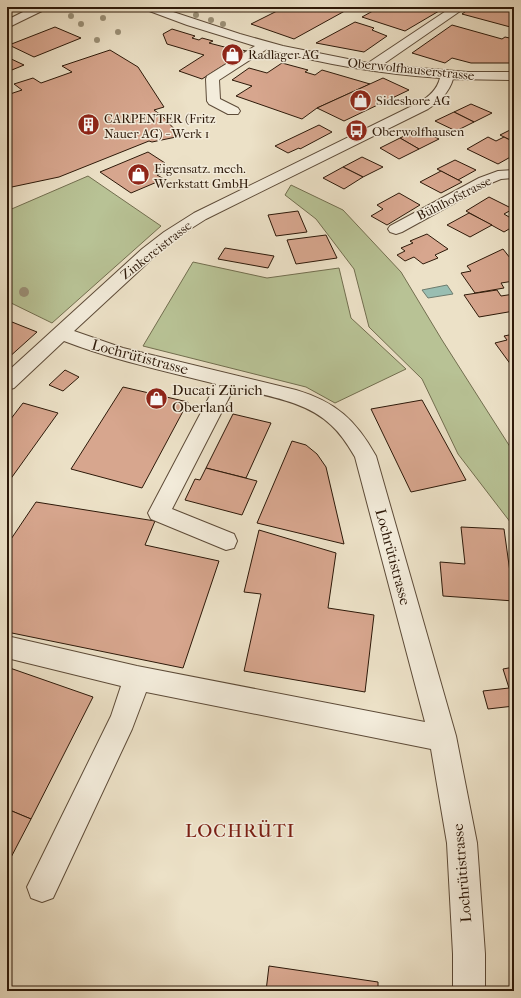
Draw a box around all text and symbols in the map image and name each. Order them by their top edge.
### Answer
shop icon: Radlager AG [220,41,246,67]
place label: Radlager AG [248,47,319,62]
street label: Oberwolfhauserstrasse [347,55,476,83]
shop icon: Sideshore AG [348,87,374,113]
place label: Sideshore AG [376,93,450,108]
place label: CARPENTER (Fritz Nauer AG) - Werk 1 [104,111,216,141]
building icon: CARPENTER (Fritz Nauer AG) - Werk 1 [76,112,102,138]
bus stop icon: Oberwolfhausen [344,118,370,144]
place label: Oberwolfhausen [372,124,465,139]
place label: Eigensatz. mech. Werkstatt GmbH [153,161,249,191]
shop icon: Eigensatz. mech. Werkstatt GmbH [125,162,151,188]
street label: Bühlhofstrasse [414,173,494,223]
street label: Zinkereistrasse [118,217,195,282]
street label: Lochrütistrasse [90,335,191,379]
place label: Ducati Zürich Oberland [172,381,263,416]
shop icon: Ducati Zürich Oberland [143,386,169,412]
street label: Lochrütistrasse [371,507,415,608]
district label: LOCHRÜTI [185,820,295,842]
street label: Lochrütistrasse [449,822,475,923]

